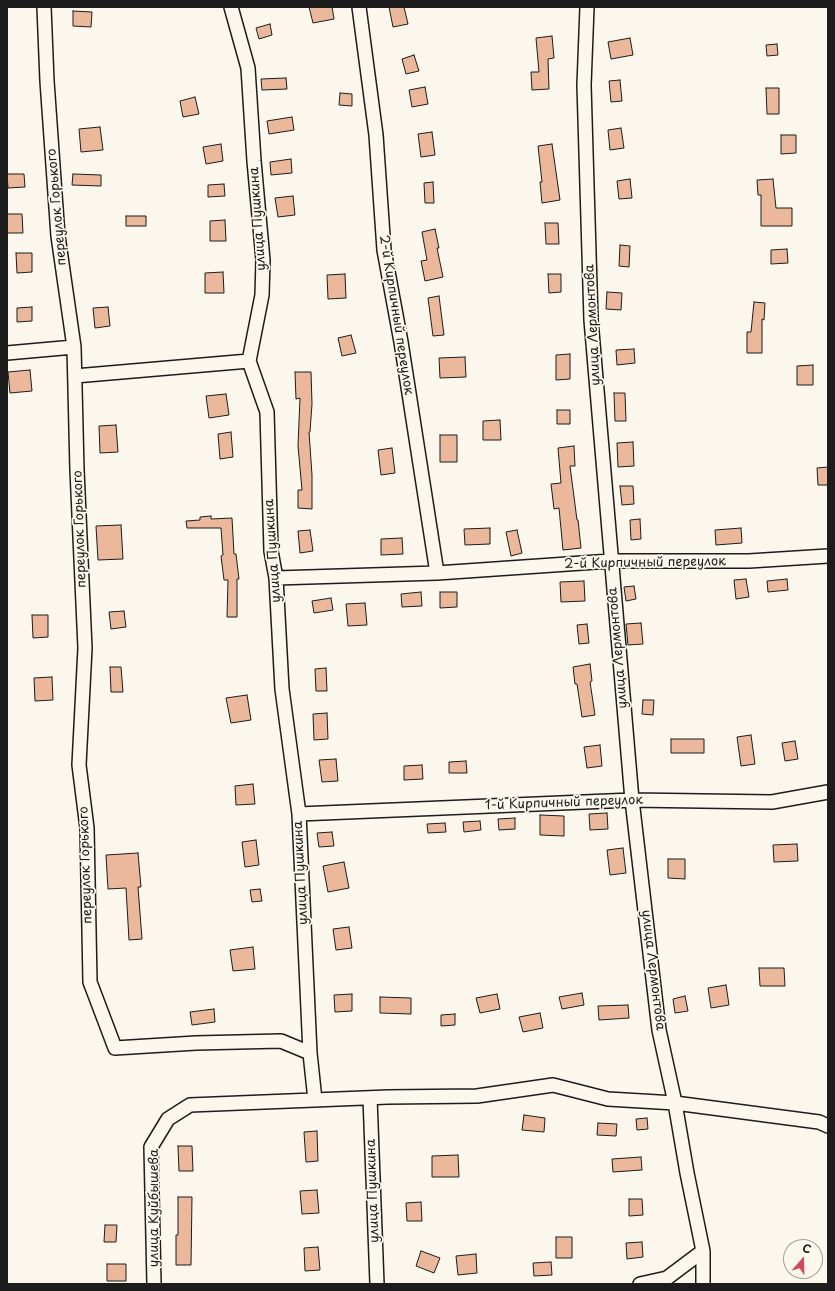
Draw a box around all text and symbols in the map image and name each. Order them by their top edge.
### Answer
street label: переулок Горького [44,148,70,266]
street label: улица Пушкина [247,167,269,271]
street label: 2-й Кирпичный переулок [376,234,416,396]
street label: улица Лермонтова [582,264,604,386]
street label: переулок Горького [70,470,90,588]
street label: улица Пушкина [262,499,284,603]
street label: 2-й Кирпичный переулок [564,554,726,572]
street label: улица Лермонтова [605,587,631,709]
street label: 1-й Кирпичный переулок [485,792,643,814]
street label: переулок Горького [76,806,96,924]
street label: улица Пушкина [290,821,312,925]
street label: улица Лермонтова [638,909,668,1031]
street label: улица Пушкина [363,1139,383,1243]
street label: улица Куйбышева [146,1149,162,1267]
north arrow [783,1239,823,1279]
text: С [800,1239,814,1258]

